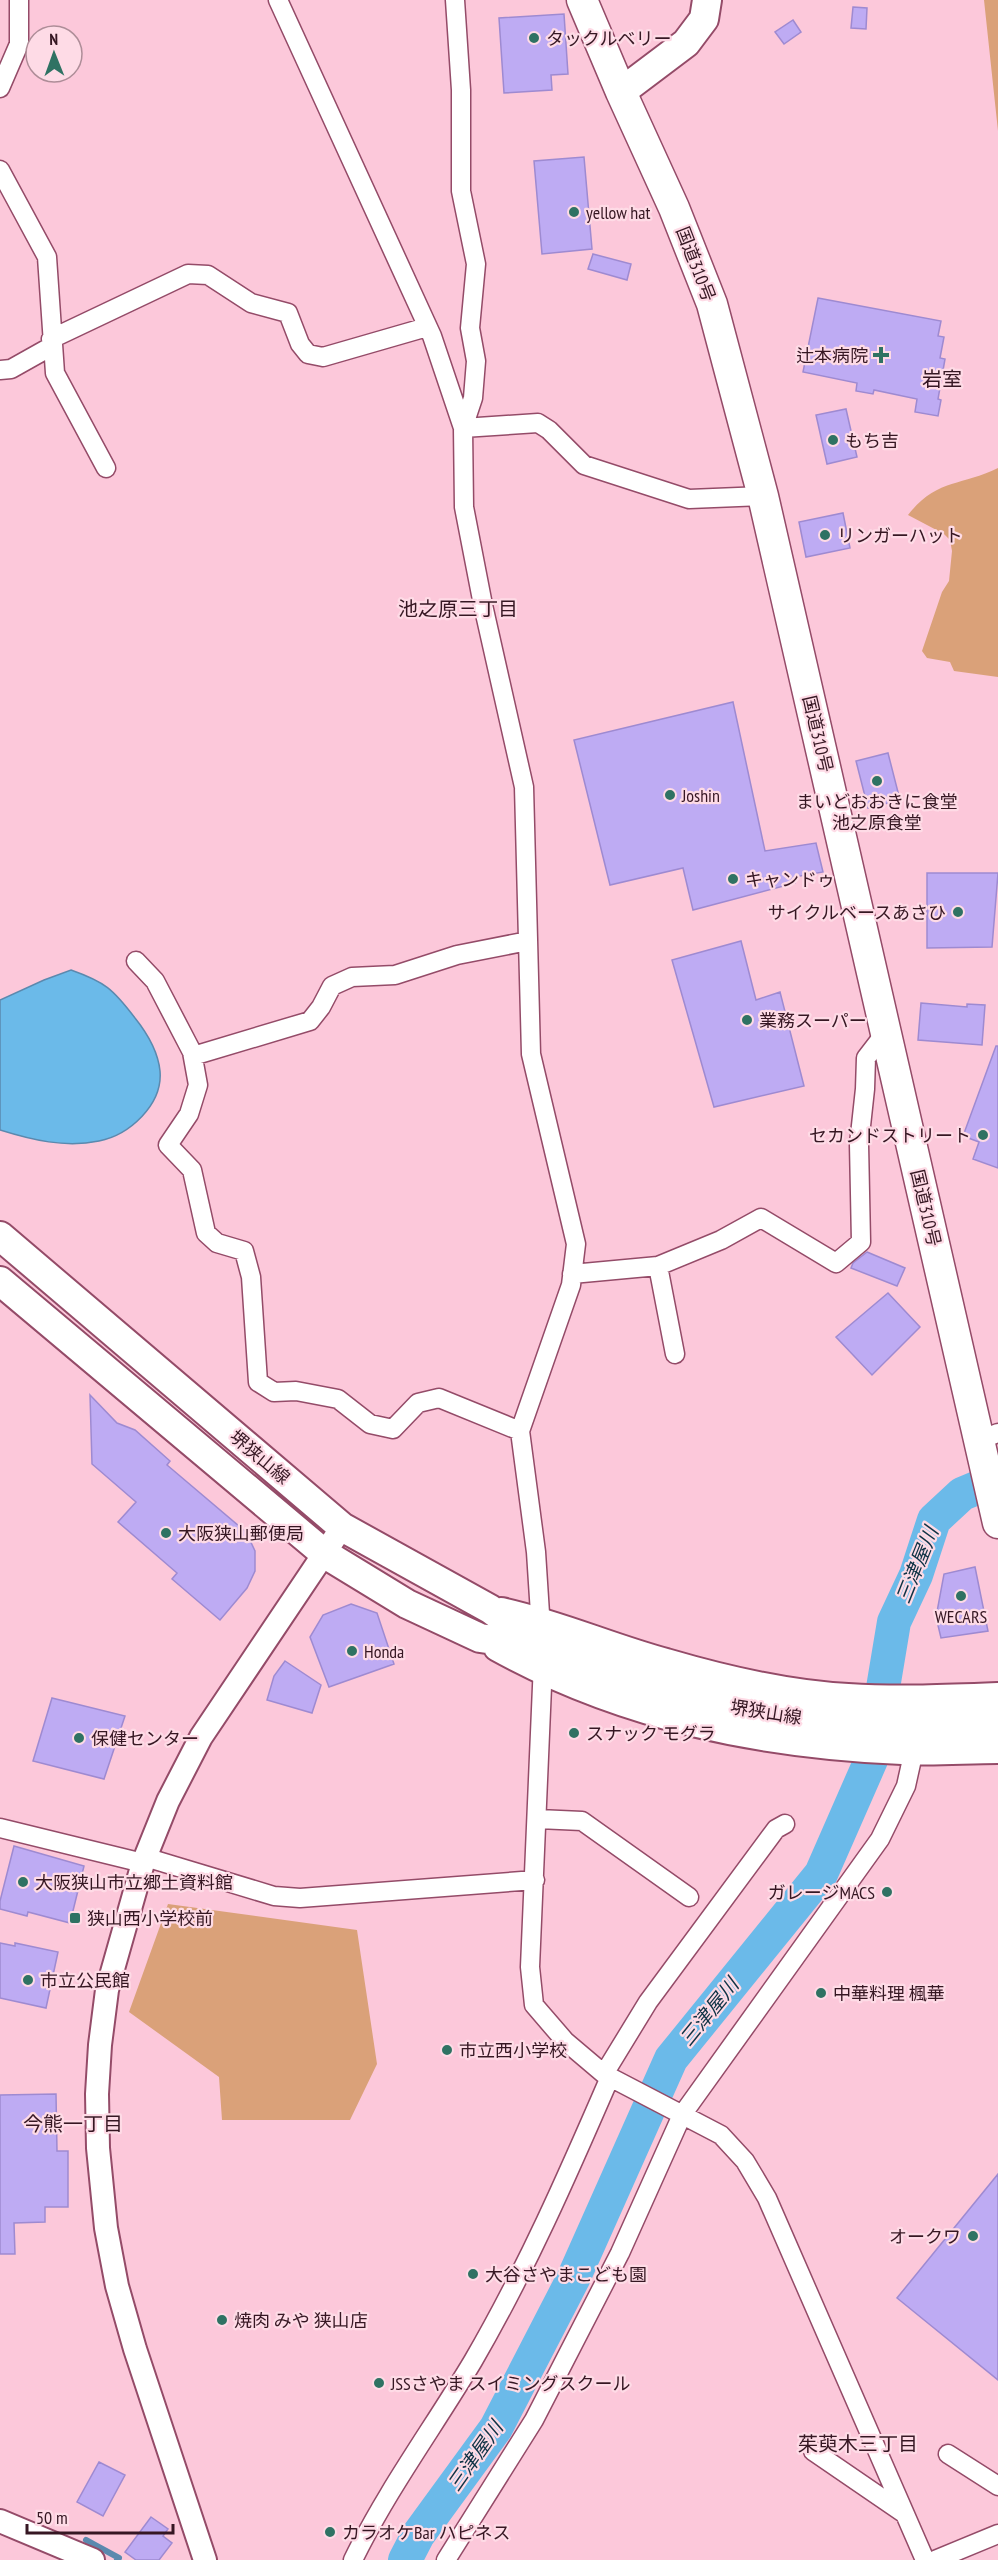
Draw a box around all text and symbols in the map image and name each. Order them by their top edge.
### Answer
north arrow [24,24,84,84]
place label: タックルベリー [546,27,671,50]
text: N [49,29,58,49]
marker: タックルベリー [527,31,541,45]
place label: yellow hat [586,201,650,224]
marker: yellow hat [567,205,581,219]
street label: 国道310号 [671,223,721,305]
place label: 辻本病院 [796,344,868,367]
marker: 辻本病院 [872,346,890,364]
district label: 岩室 [922,366,962,392]
place label: もち吉 [845,429,899,452]
marker: もち吉 [826,433,840,447]
place label: リンガーハット [837,524,963,547]
marker: リンガーハット [818,528,832,542]
district label: 池之原三丁目 [398,596,518,622]
street label: 国道310号 [798,693,838,775]
marker: まいどおおきに食堂 池之原食堂 [870,774,884,788]
place label: Joshin [681,784,720,807]
marker: Joshin [663,788,677,802]
place label: まいどおおきに食堂 池之原食堂 [796,790,958,834]
place label: キャンドゥ [745,868,835,891]
marker: キャンドゥ [726,872,740,886]
place label: サイクルベースあさひ [768,901,946,924]
marker: サイクルベースあさひ [951,905,965,919]
place label: 業務スーパー [759,1009,867,1032]
marker: 業務スーパー [740,1013,754,1027]
place label: セカンドストリート [809,1124,971,1147]
marker: セカンドストリート [976,1128,990,1142]
street label: 国道310号 [906,1167,946,1249]
street label: 堺狭山線 [225,1425,295,1489]
water label: 三津屋川 [890,1521,945,1607]
place label: 大阪狭山郵便局 [178,1522,304,1545]
marker: 大阪狭山郵便局 [159,1526,173,1540]
marker: WECARS [954,1589,968,1603]
place label: WECARS [935,1605,988,1628]
place label: Honda [364,1640,404,1663]
marker: Honda [345,1644,359,1658]
street label: 堺狭山線 [729,1695,803,1729]
place label: スナック モグラ [586,1722,716,1745]
marker: スナック モグラ [567,1726,581,1740]
place label: 保健センター [91,1727,199,1750]
marker: 保健センター [72,1731,86,1745]
place label: 大阪狭山市立郷土資料館 [35,1871,233,1894]
marker: 大阪狭山市立郷土資料館 [16,1875,30,1889]
place label: ガレージMACS [768,1881,875,1904]
marker: ガレージMACS [880,1885,894,1899]
place label: 狭山西小学校前 [87,1907,213,1930]
marker: 狭山西小学校前 [68,1911,82,1925]
place label: 市立公民館 [40,1969,130,1992]
water label: 三津屋川 [674,1971,746,2051]
marker: 市立公民館 [21,1973,35,1987]
place label: 中華料理 楓華 [833,1982,945,2005]
marker: 中華料理 楓華 [814,1986,828,2000]
place label: 市立西小学校 [459,2039,567,2062]
marker: 市立西小学校 [440,2043,454,2057]
district label: 今熊一丁目 [23,2111,123,2137]
place label: オークワ [889,2225,961,2248]
marker: オークワ [966,2229,980,2243]
place label: 大谷さやまこども園 [485,2263,647,2286]
marker: 大谷さやまこども園 [466,2267,480,2281]
place label: 焼肉 みや 狭山店 [234,2309,368,2332]
marker: 焼肉 みや 狭山店 [215,2313,229,2327]
place label: JSSさやま スイミングスクール [390,2372,631,2395]
marker: JSSさやま スイミングスクール [372,2376,386,2390]
water label: 三津屋川 [441,2414,510,2496]
district label: 茱萸木三丁目 [798,2431,918,2457]
scale bar [27,2497,172,2535]
text: 50 m [36,2506,68,2529]
place label: カラオケBar ハピネス [342,2521,510,2544]
marker: カラオケBar ハピネス [323,2525,337,2539]

